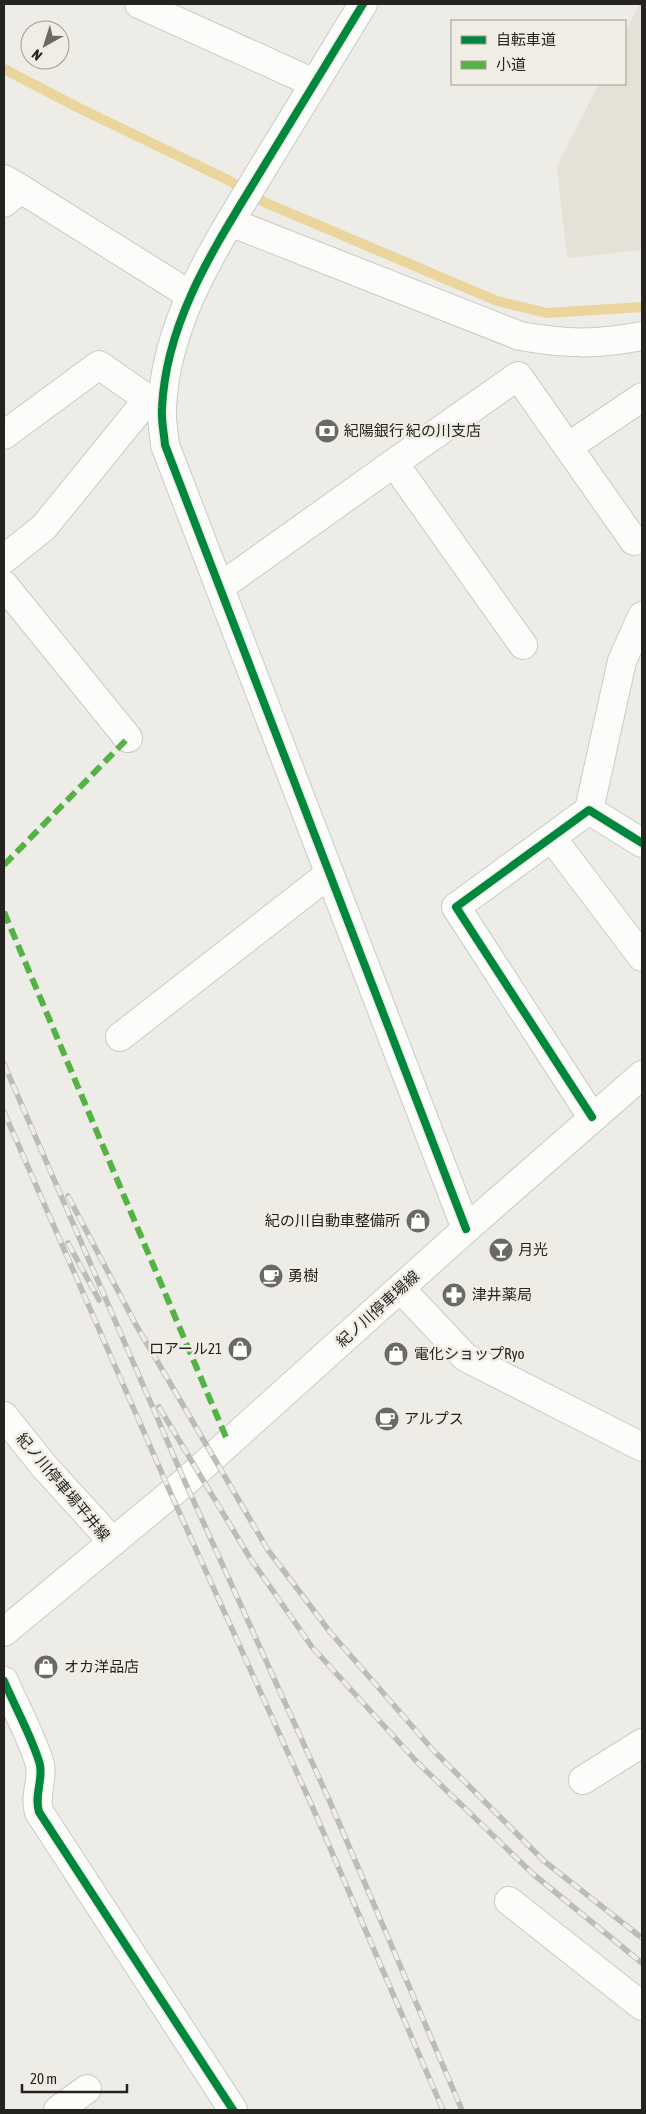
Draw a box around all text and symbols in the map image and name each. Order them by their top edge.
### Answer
north arrow [20,20,70,70]
legend [451,20,626,85]
text: 自転車道 [496,31,556,48]
text: N [29,46,45,64]
text: 小道 [496,56,526,73]
bank icon: 紀陽銀行 紀の川支店 [314,418,340,444]
place label: 紀陽銀行 紀の川支店 [344,422,481,439]
shop icon: 紀の川自動車整備所 [405,1208,431,1234]
place label: 紀の川自動車整備所 [265,1212,400,1229]
bar icon: 月光 [488,1237,514,1263]
place label: 月光 [518,1241,548,1258]
cafe icon: 勇樹 [258,1263,284,1289]
place label: 勇樹 [288,1267,318,1284]
street label: 紀ノ川停車場線 [333,1267,422,1350]
pharmacy icon: 津井薬局 [441,1282,467,1308]
place label: 津井薬局 [472,1286,532,1303]
shop icon: ロアール21 [227,1336,253,1362]
place label: ロアール21 [149,1340,222,1357]
shop icon: 電化ショップRyo [383,1341,409,1367]
place label: 電化ショップRyo [414,1345,525,1362]
cafe icon: アルプス [374,1406,400,1432]
place label: アルプス [404,1410,464,1427]
street label: 紀ノ川停車場平井線 [13,1430,113,1544]
shop icon: オカ洋品店 [33,1654,59,1680]
place label: オカ洋品店 [64,1658,139,1675]
scale bar [22,2062,128,2094]
text: 20 m [30,2070,57,2087]

